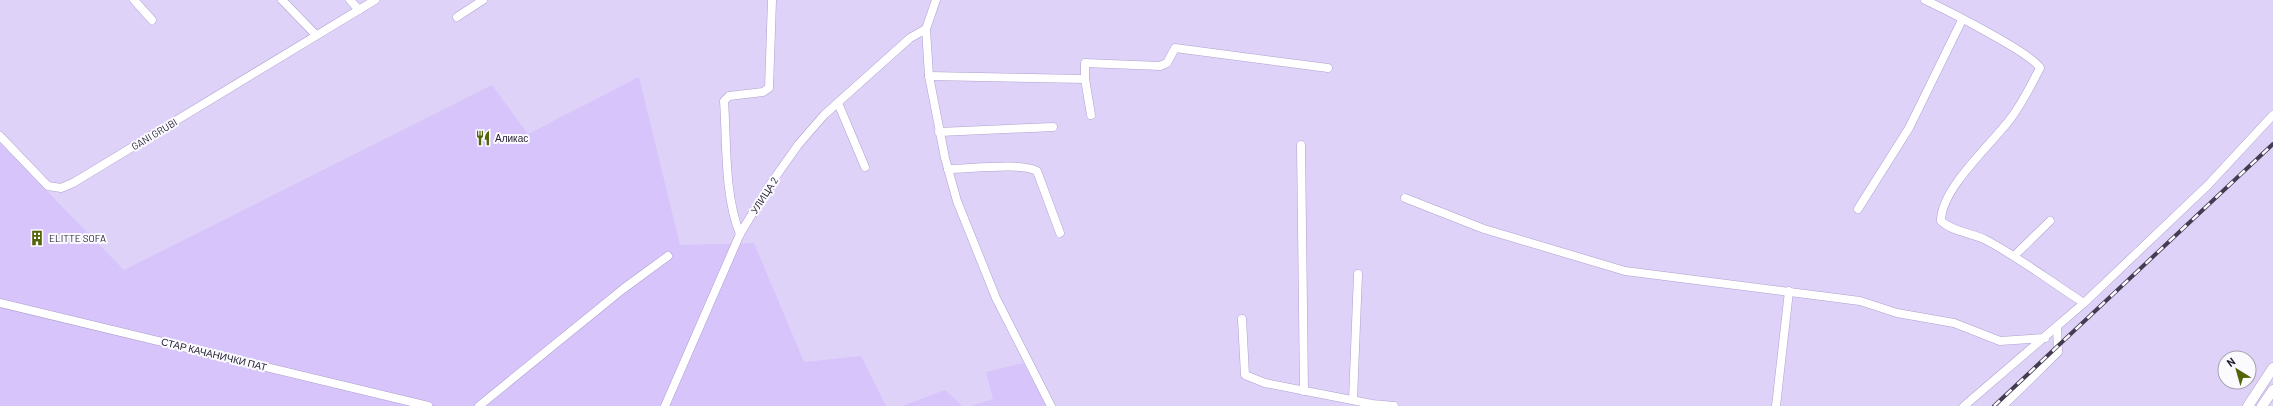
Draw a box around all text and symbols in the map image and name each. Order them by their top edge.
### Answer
street label: GANI GRUBI [129,116,179,152]
restaurant icon: Аликас [474,129,492,147]
place label: Аликас [495,132,528,144]
street label: УЛИЦА 2 [748,174,780,216]
building icon: ELITTE SOFA [28,229,46,247]
place label: ELITTE SOFA [49,232,106,244]
street label: СТАР КАЧАНИЧКИ ПАТ [160,335,268,373]
north arrow [2217,350,2257,390]
text: N [2224,354,2238,369]

